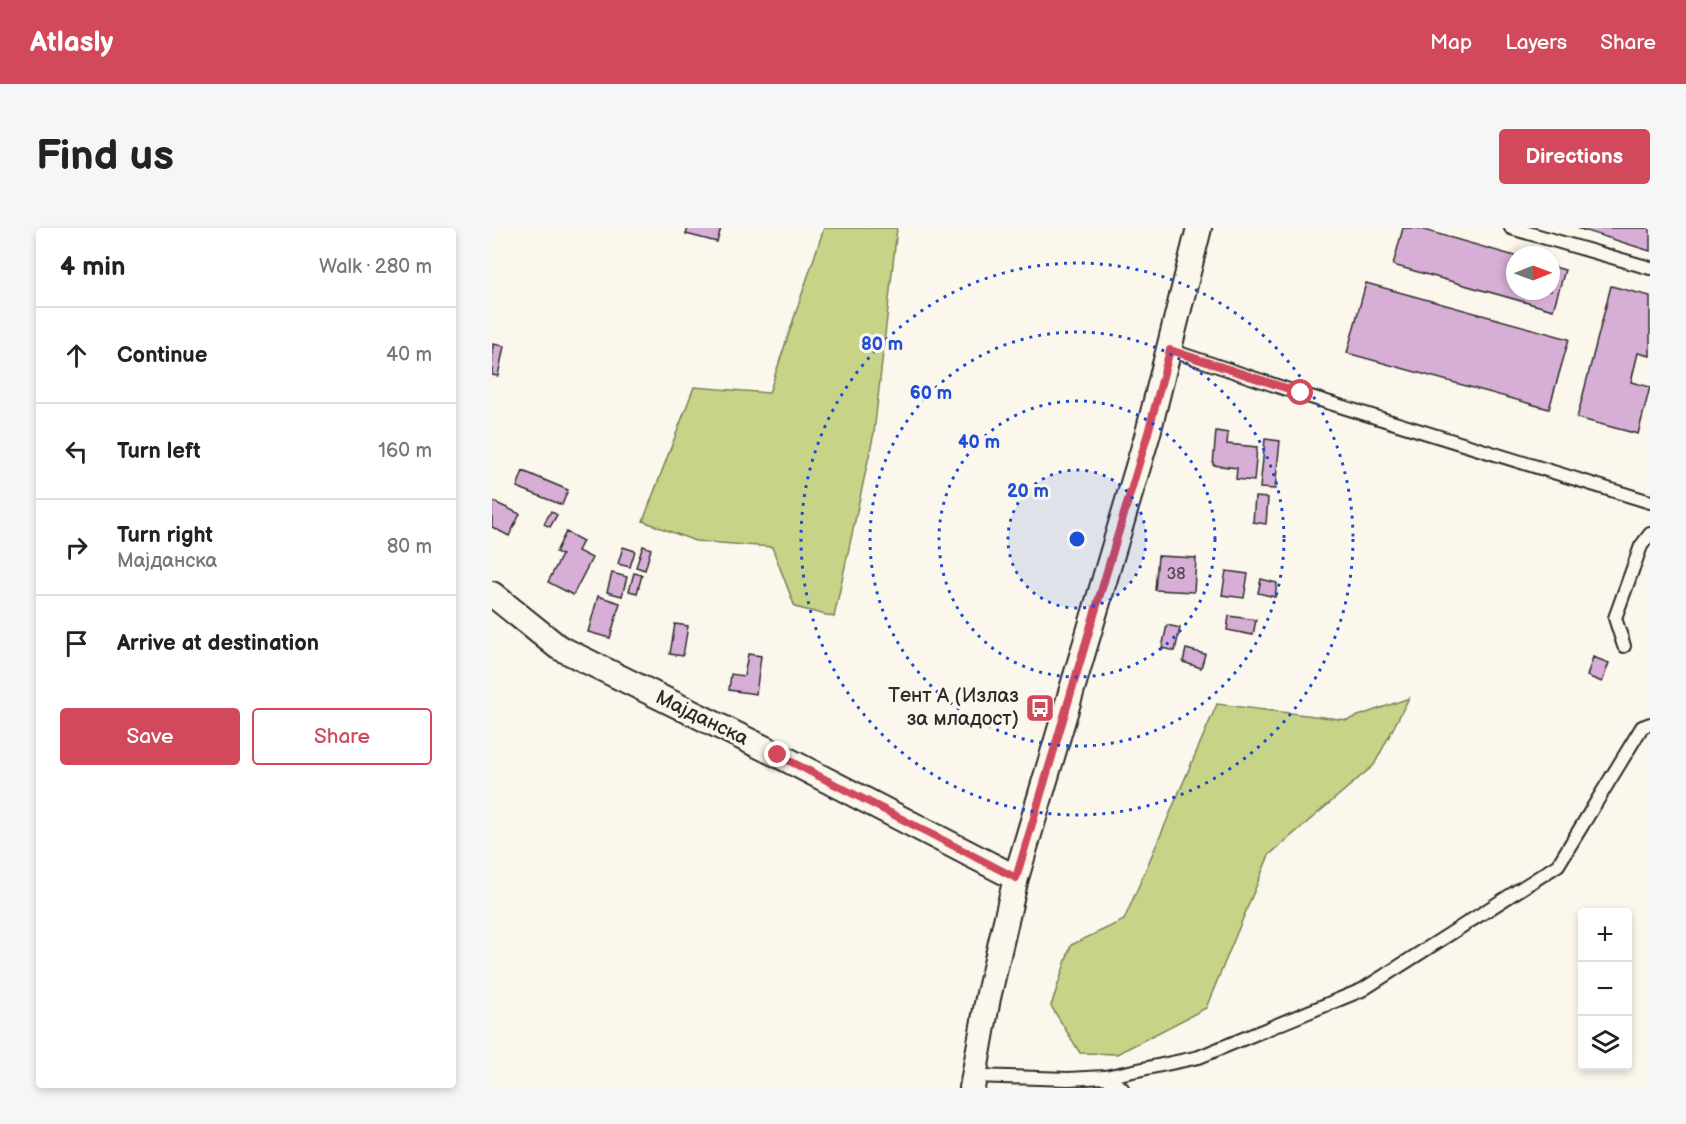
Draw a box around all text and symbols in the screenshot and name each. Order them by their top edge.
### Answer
text: Atlasly [30,26,113,59]
text: Map [1430,30,1472,55]
text: Layers [1505,30,1567,55]
text: Share [1600,30,1656,55]
button: Directions [1499,129,1650,184]
text: Find us [36,131,174,182]
north arrow [1506,246,1560,300]
text: 4 min [60,252,125,283]
text: Walk · 280 m [319,255,432,279]
text: 80 m [861,334,903,355]
icon: ahead [60,339,93,372]
text: Continue [117,342,207,369]
text: 40 m [386,343,432,367]
route start [1287,379,1313,405]
text: 60 m [910,383,952,404]
text: 40 m [958,432,1000,453]
icon: left [60,435,93,468]
text: Turn left [117,438,201,465]
text: 160 m [378,439,432,463]
text: 20 m [1007,481,1049,502]
text: Turn right [117,522,213,549]
centre of rings [1067,529,1087,549]
icon: right [60,531,93,564]
text: 80 m [387,535,432,559]
text: Мајданска [117,549,217,573]
house number: 38 [1166,565,1186,584]
icon: arrive [60,627,93,660]
text: Arrive at destination [117,630,319,657]
place label: Тент А (Излаз за младост) [888,684,1019,731]
street label: Мајданска [652,685,753,751]
bus stop icon: Тент А (Излаз за младост) [1024,692,1056,724]
button: Save [60,708,240,765]
button: Share [252,708,432,765]
route end [764,741,790,767]
map controls [1578,908,1632,1070]
button: + [1578,908,1632,962]
button: − [1578,962,1632,1016]
button: layers [1578,1016,1632,1070]

